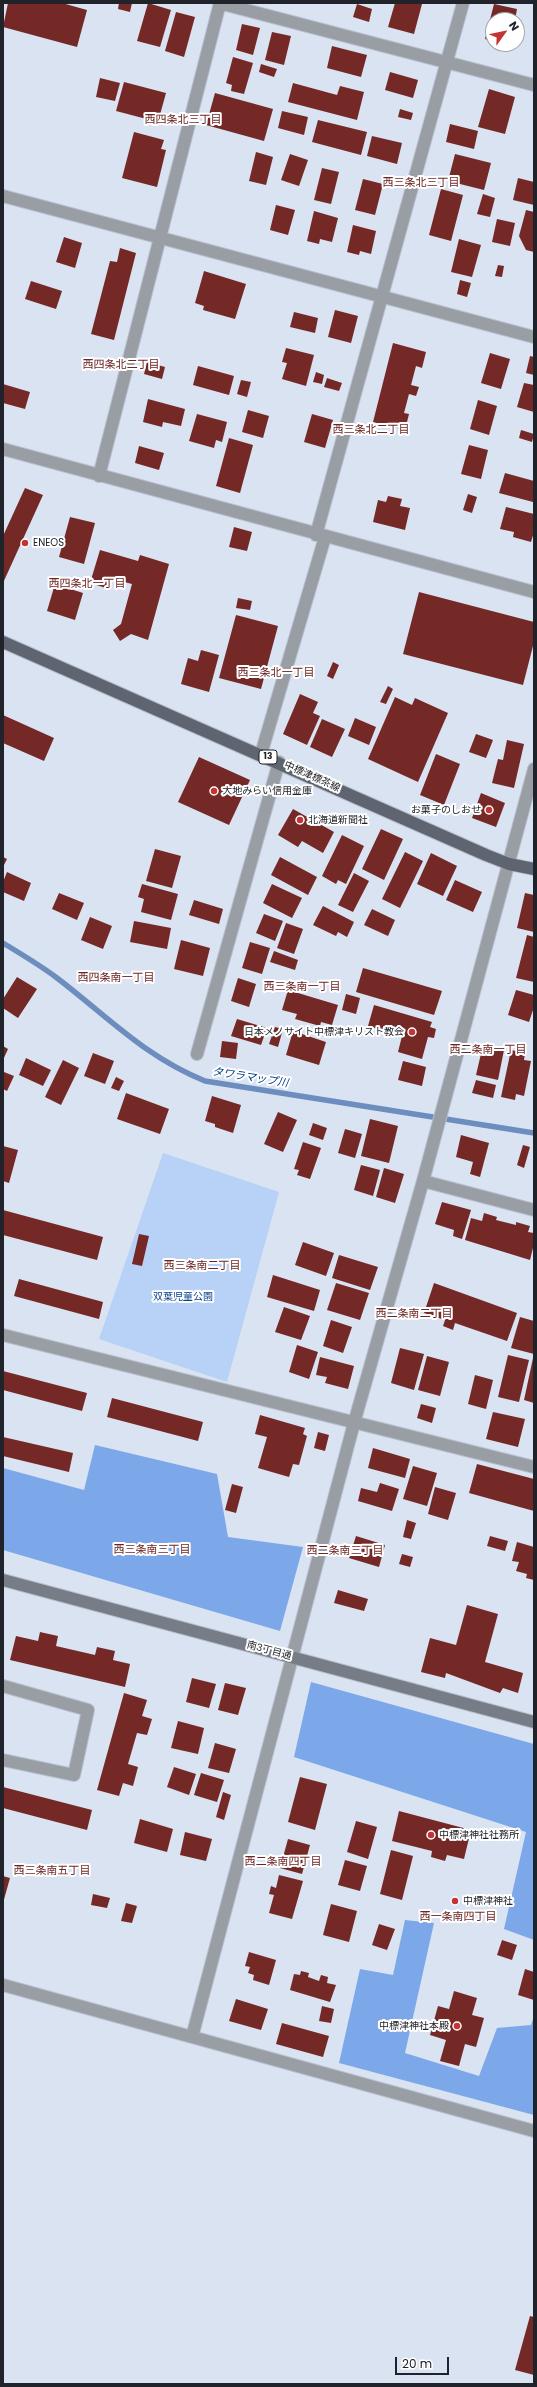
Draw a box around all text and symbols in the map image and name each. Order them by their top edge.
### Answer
north arrow [485,12,525,52]
text: N [505,18,523,34]
district label: 西四条北三丁目 [145,113,221,127]
district label: 西三条北三丁目 [383,176,459,190]
district label: 西四条北二丁目 [83,358,159,372]
district label: 西三条北二丁目 [333,423,409,437]
place label: ENEOS [33,537,64,549]
marker: ENEOS [20,538,30,548]
district label: 西四条北一丁目 [49,577,125,591]
district label: 西三条北一丁目 [238,666,314,680]
road number: 13 [259,750,277,764]
street label: 中標津標茶線 [282,759,342,795]
place label: 大地みらい信用金庫 [222,785,312,797]
marker: 大地みらい信用金庫 [209,786,219,796]
place label: お菓子のしおせ [411,804,481,816]
marker: お菓子のしおせ [484,805,494,815]
place label: 北海道新聞社 [308,814,368,826]
marker: 北海道新聞社 [295,815,305,825]
district label: 西四条南一丁目 [78,971,154,985]
district label: 西三条南一丁目 [264,980,340,994]
place label: 日本メノサイト中標津キリスト教会 [244,1026,404,1038]
marker: 日本メノサイト中標津キリスト教会 [407,1027,417,1037]
district label: 西二条南一丁目 [450,1043,526,1057]
water label: タワラマップ川 [211,1065,289,1091]
district label: 西三条南二丁目 [164,1259,240,1273]
park label: 双葉児童公園 [153,1291,213,1303]
district label: 西二条南二丁目 [376,1307,452,1321]
district label: 西三条南三丁目 [114,1543,190,1557]
district label: 西二条南三丁目 [307,1544,383,1558]
street label: 南3丁目通 [245,1639,293,1663]
place label: 中標津神社社務所 [439,1829,519,1841]
marker: 中標津神社社務所 [426,1830,436,1840]
district label: 西二条南四丁目 [245,1855,321,1869]
district label: 西三条南五丁目 [14,1864,90,1878]
place label: 中標津神社 [463,1895,513,1907]
marker: 中標津神社 [450,1896,460,1906]
district label: 西一条南四丁目 [420,1910,496,1924]
place label: 中標津神社本殿 [379,2020,449,2032]
marker: 中標津神社本殿 [452,2021,462,2031]
scale bar [397,2349,451,2375]
text: 20 m [402,2355,432,2372]

